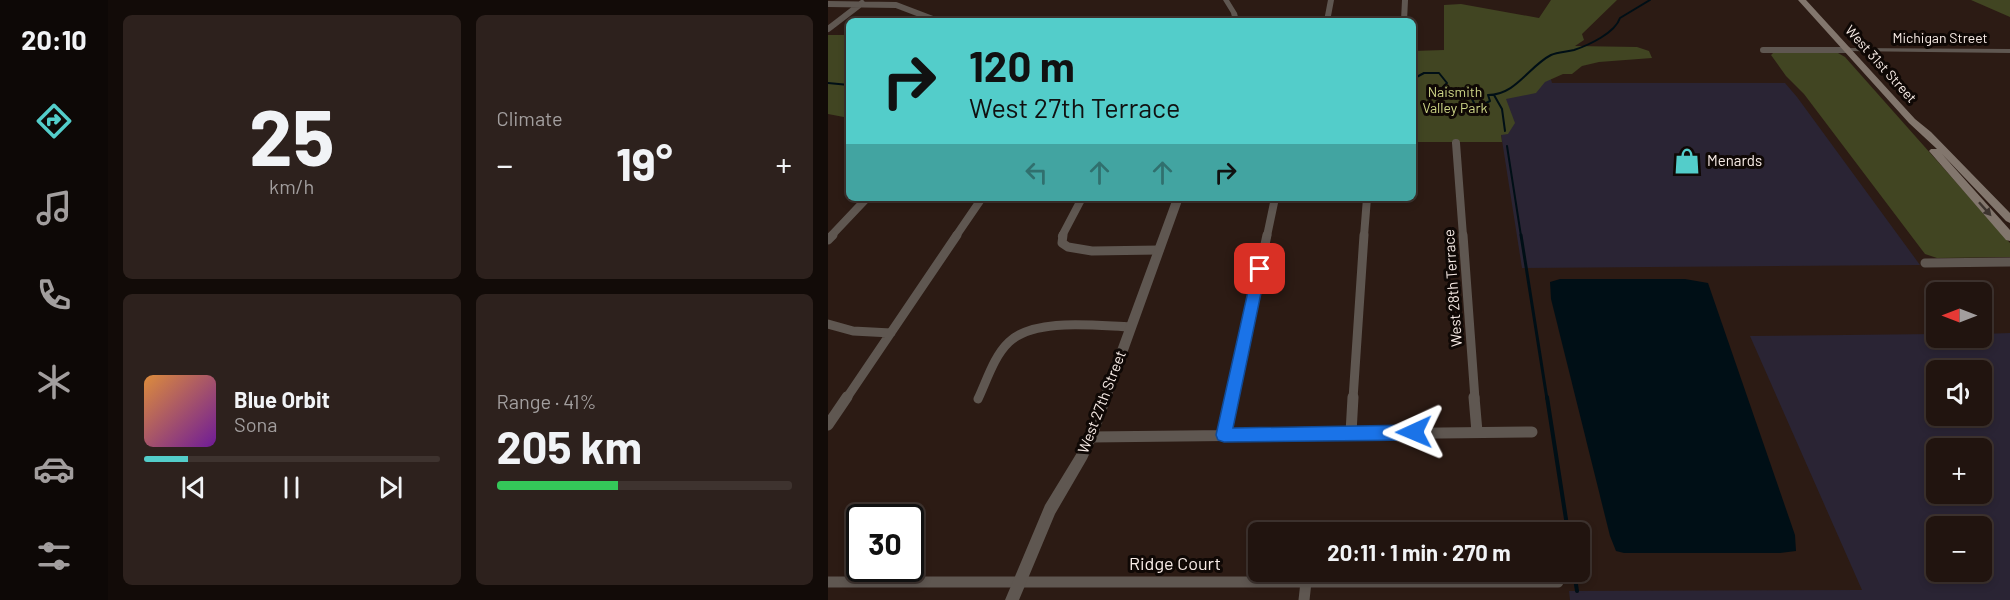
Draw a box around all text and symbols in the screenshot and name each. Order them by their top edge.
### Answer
street label: West 31st Street [1842,21,1921,106]
text: 20:10 [21,23,87,55]
street label: Michigan Street [1892,29,1988,46]
text: 120 m [969,40,1075,90]
icon: right [870,42,948,120]
park label: Naismith Valley Park [1422,83,1488,116]
text: 25 [249,88,335,182]
text: West 27th Terrace [969,91,1180,123]
icon: directions [33,100,75,142]
text: Climate [497,106,563,130]
text: 19° [616,136,673,190]
text: − [497,144,513,184]
text: + [776,144,792,184]
shop icon: Menards [1672,146,1702,176]
place label: Menards [1707,151,1762,169]
icon: left [1020,156,1053,189]
icon: ahead [1083,156,1116,189]
icon: ahead [1146,156,1179,189]
icon: right [1209,156,1242,189]
text: km/h [269,174,314,198]
icon: music [33,187,75,229]
one-way arrow [1978,201,1991,216]
street label: West 28th Terrace [1439,229,1465,348]
pin [1234,243,1285,294]
icon: arrive [1243,252,1276,285]
icon: phone [33,274,75,316]
north arrow [1926,282,1992,348]
map controls [1926,282,1992,582]
street label: West 27th Street [1073,348,1129,456]
button: sound [1926,360,1992,426]
icon: climate [33,361,75,403]
text: Blue Orbit [234,386,330,412]
text: Range · 41% [497,389,596,413]
position arrow [1382,400,1446,464]
text: Sona [234,412,278,436]
text: 205 km [497,419,642,473]
button: + [1926,438,1992,504]
icon: car [33,448,75,490]
icon: previous [177,471,210,504]
icon: pause [275,471,308,504]
icon: next [374,471,407,504]
speed limit sign: 30 [846,504,924,582]
button: − [1926,516,1992,582]
icon: filters [33,535,75,577]
text: 20:11 · 1 min · 270 m [1327,539,1511,565]
street label: Ridge Court [1129,552,1221,574]

